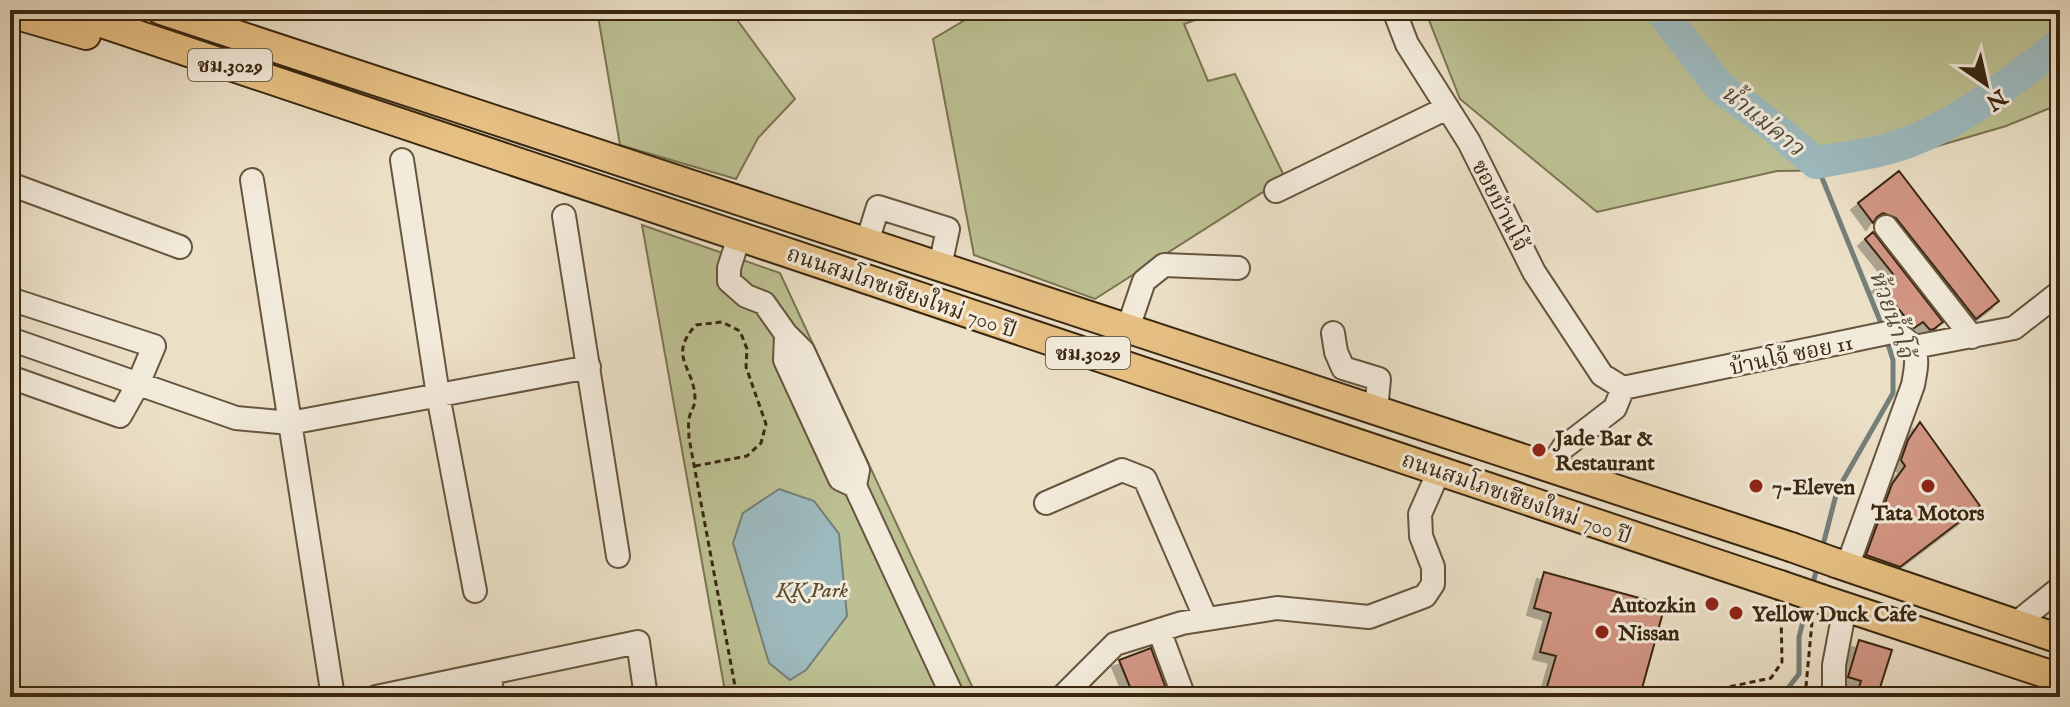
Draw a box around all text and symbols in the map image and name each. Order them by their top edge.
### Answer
north arrow [1946,44,2026,124]
road number: ชม.3029 [188,49,272,81]
water label: น้ำแม่คาว [1714,75,1813,164]
text: N [1980,81,2013,116]
street label: ซอยบ้านโจ้ [1464,154,1536,257]
street label: ถนนสมโภชเชียงใหม่ 700 ปี [783,238,1021,345]
water label: ห้วยน้ำโจ้ [1861,265,1925,366]
street label: บ้านโจ้ ซอย 11 [1727,327,1856,383]
road number: ชม.3029 [1046,337,1130,369]
place label: Jade Bar & Restaurant [1552,425,1655,478]
marker: Jade Bar & Restaurant [1530,441,1548,459]
street label: ถนนสมโภชเชียงใหม่ 700 ปี [1398,444,1636,551]
place label: 7-Eleven [1772,474,1856,502]
marker: 7-Eleven [1747,477,1765,495]
marker: Tata Motors [1919,477,1937,495]
place label: Tata Motors [1870,500,1985,528]
park label: KK Park [775,577,848,605]
place label: Autozkin [1610,592,1696,620]
marker: Autozkin [1703,595,1721,613]
place label: Yellow Duck Cafe [1752,601,1917,629]
marker: Yellow Duck Cafe [1727,604,1745,622]
place label: Nissan [1617,620,1680,648]
marker: Nissan [1593,623,1611,641]

